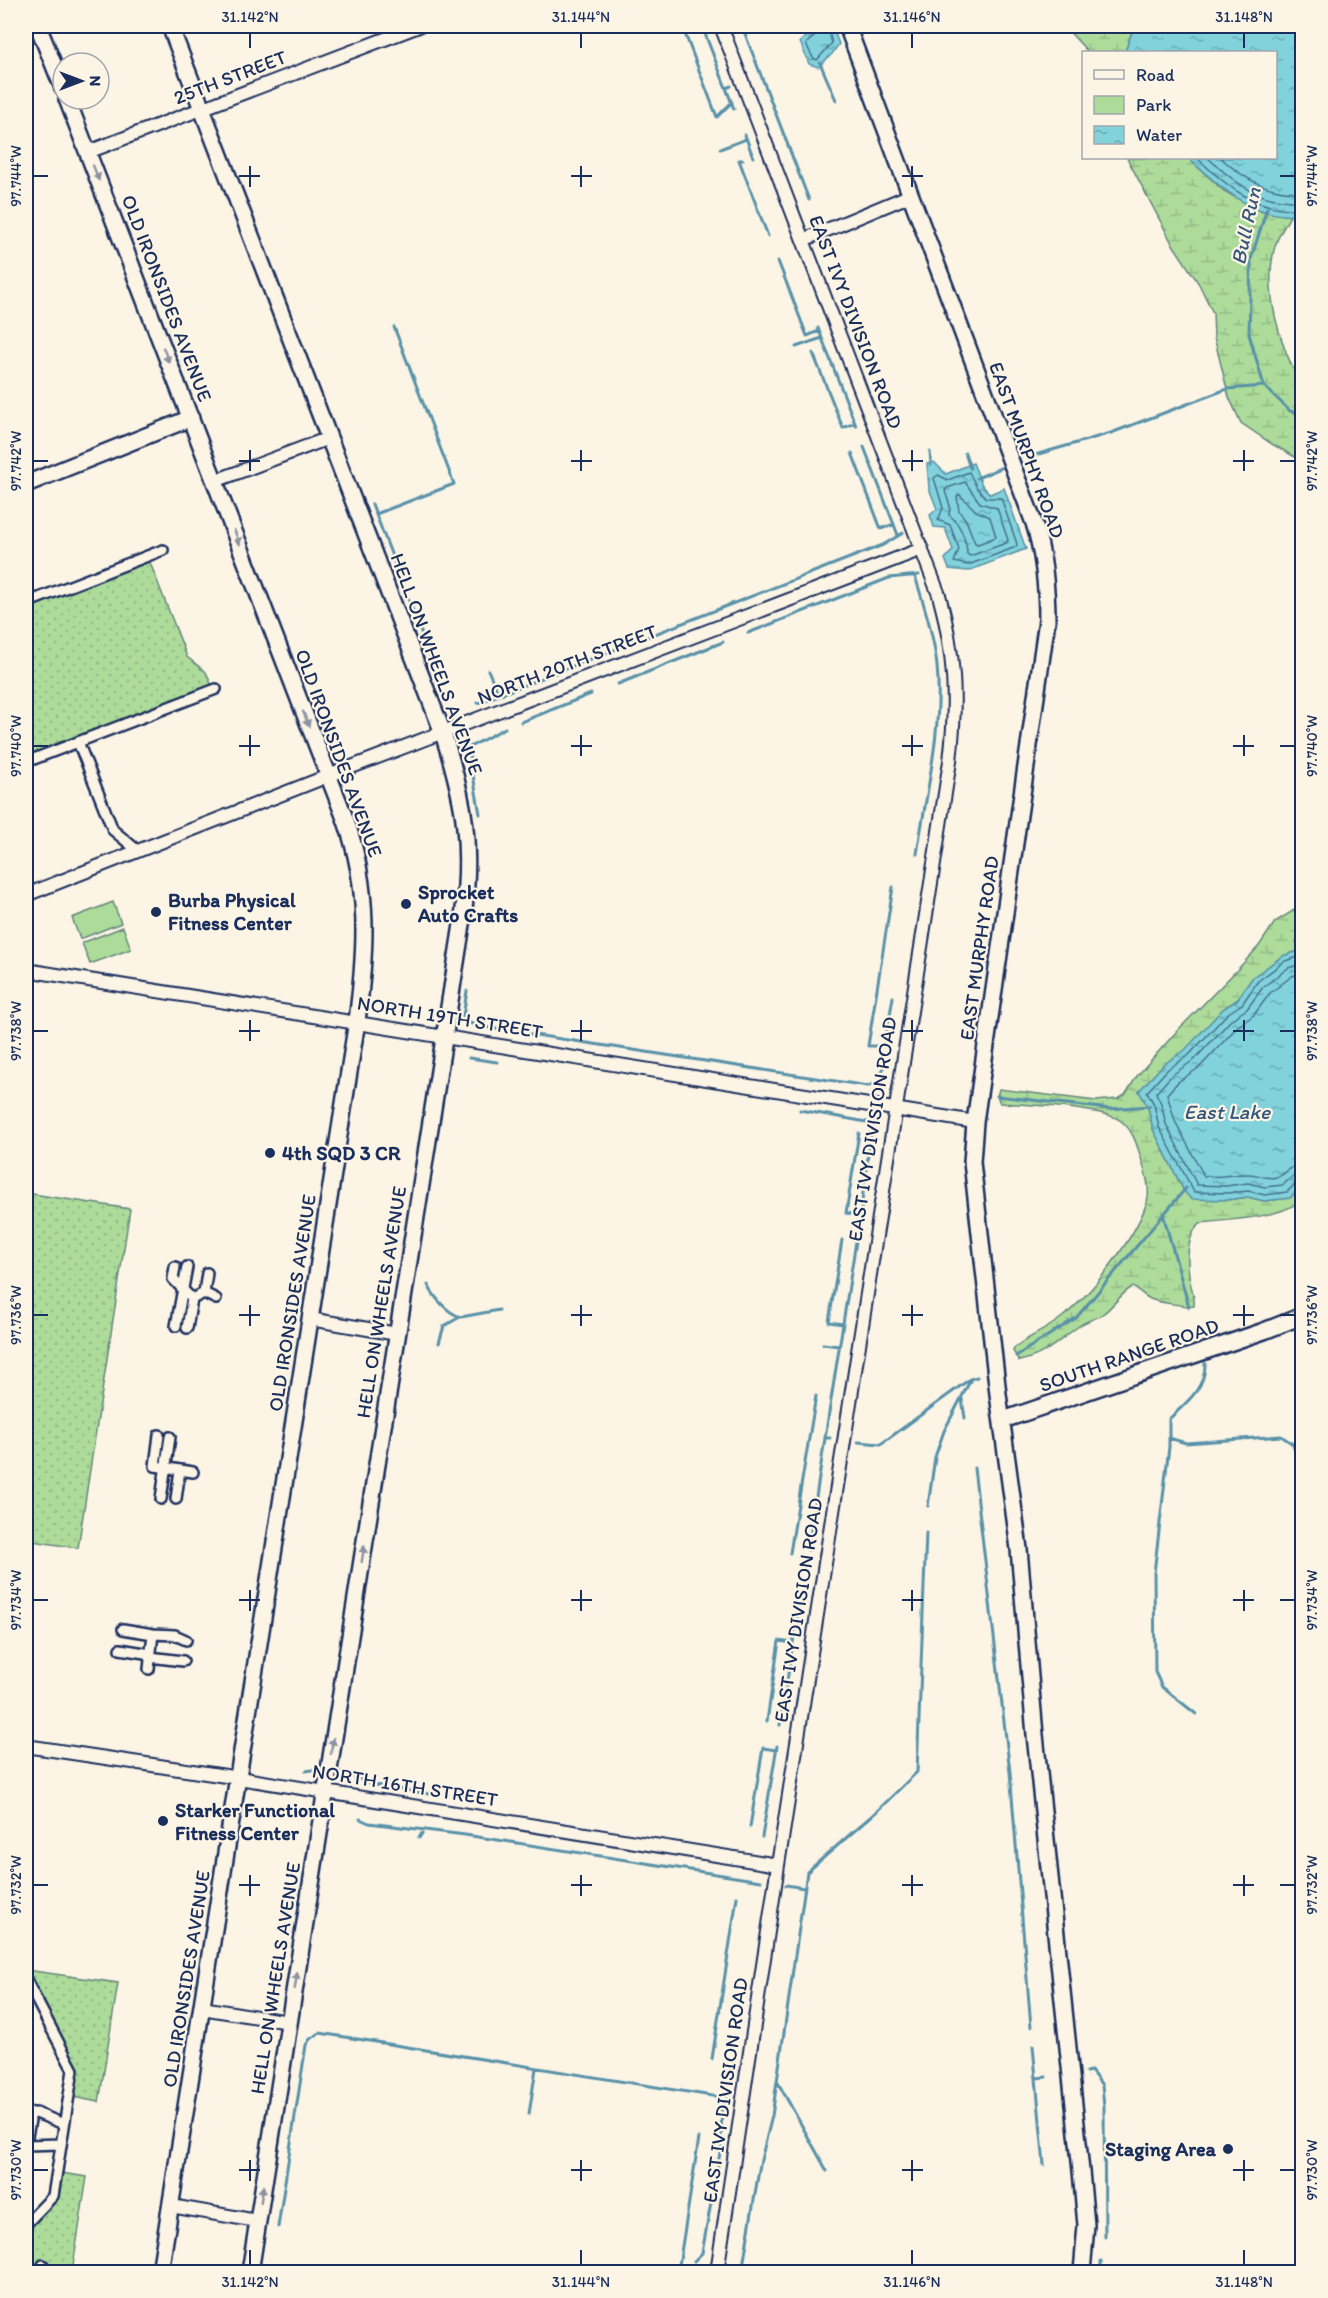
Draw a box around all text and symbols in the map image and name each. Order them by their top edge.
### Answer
text: 31.142°N [221,8,279,26]
text: 31.144°N [552,8,610,26]
text: 31.146°N [883,8,941,26]
text: 31.148°N [1215,8,1273,26]
street label: 25TH STREET [170,44,290,110]
north arrow [51,51,111,111]
legend [1082,51,1277,159]
text: Road [1136,64,1175,86]
text: N [86,76,105,86]
text: Park [1136,94,1171,116]
text: Water [1136,124,1182,146]
text: 97.744°W [7,145,25,207]
text: 97.744°W [1303,145,1321,207]
one-way arrow [92,164,101,182]
water label: Bull Run [1225,184,1266,267]
street label: OLD IRONSIDES AVENUE [116,191,218,405]
street label: EAST IVY DIVISION ROAD [804,212,908,432]
one-way arrow [162,346,171,364]
street label: EAST MURPHY ROAD [984,359,1070,541]
text: 97.742°W [7,431,25,491]
text: 97.742°W [1303,431,1321,491]
one-way arrow [232,528,242,546]
street label: HELL ON WHEELS AVENUE [386,550,488,778]
street label: NORTH 20TH STREET [474,619,660,709]
street label: OLD IRONSIDES AVENUE [290,646,388,860]
one-way arrow [302,710,312,728]
text: 97.740°W [7,715,25,777]
text: 97.740°W [1303,715,1321,777]
street label: EAST MURPHY ROAD [954,854,1004,1042]
place label: Sprocket Auto Crafts [417,880,518,927]
place label: Burba Physical Fitness Center [168,888,296,935]
marker: Sprocket Auto Crafts [399,897,413,911]
marker: Burba Physical Fitness Center [149,905,163,919]
street label: NORTH 19TH STREET [356,990,544,1044]
text: 97.738°W [7,1001,25,1061]
text: 97.738°W [1303,1001,1321,1061]
street label: EAST IVY DIVISION ROAD [842,1015,902,1243]
water label: East Lake [1184,1099,1271,1124]
place label: 4th SQD 3 CR [282,1141,401,1165]
marker: 4th SQD 3 CR [263,1146,277,1160]
street label: HELL ON WHEELS AVENUE [351,1184,411,1420]
street label: OLD IRONSIDES AVENUE [263,1193,321,1413]
text: 97.736°W [7,1285,25,1345]
text: 97.736°W [1303,1285,1321,1345]
street label: SOUTH RANGE ROAD [1036,1313,1222,1397]
street label: EAST IVY DIVISION ROAD [768,1496,828,1724]
one-way arrow [358,1544,367,1563]
text: 97.734°W [7,1569,25,1630]
text: 97.734°W [1303,1569,1321,1630]
one-way arrow [328,1737,337,1756]
street label: NORTH 16TH STREET [310,1758,500,1812]
place label: Starker Functional Fitness Center [175,1798,335,1845]
marker: Starker Functional Fitness Center [156,1814,170,1828]
text: 97.732°W [7,1855,25,1915]
text: 97.732°W [1303,1855,1321,1915]
street label: HELL ON WHEELS AVENUE [245,1860,305,2096]
street label: OLD IRONSIDES AVENUE [157,1869,215,2089]
one-way arrow [291,1971,300,1990]
street label: EAST IVY DIVISION ROAD [697,1976,753,2204]
place label: Staging Area [1105,2137,1217,2162]
text: 97.730°W [7,2139,25,2201]
text: 97.730°W [1303,2139,1321,2201]
marker: Staging Area [1221,2142,1235,2156]
one-way arrow [257,2184,266,2203]
text: 31.142°N [221,2273,279,2291]
text: 31.144°N [552,2273,610,2291]
text: 31.146°N [883,2273,941,2291]
text: 31.148°N [1215,2273,1273,2291]

